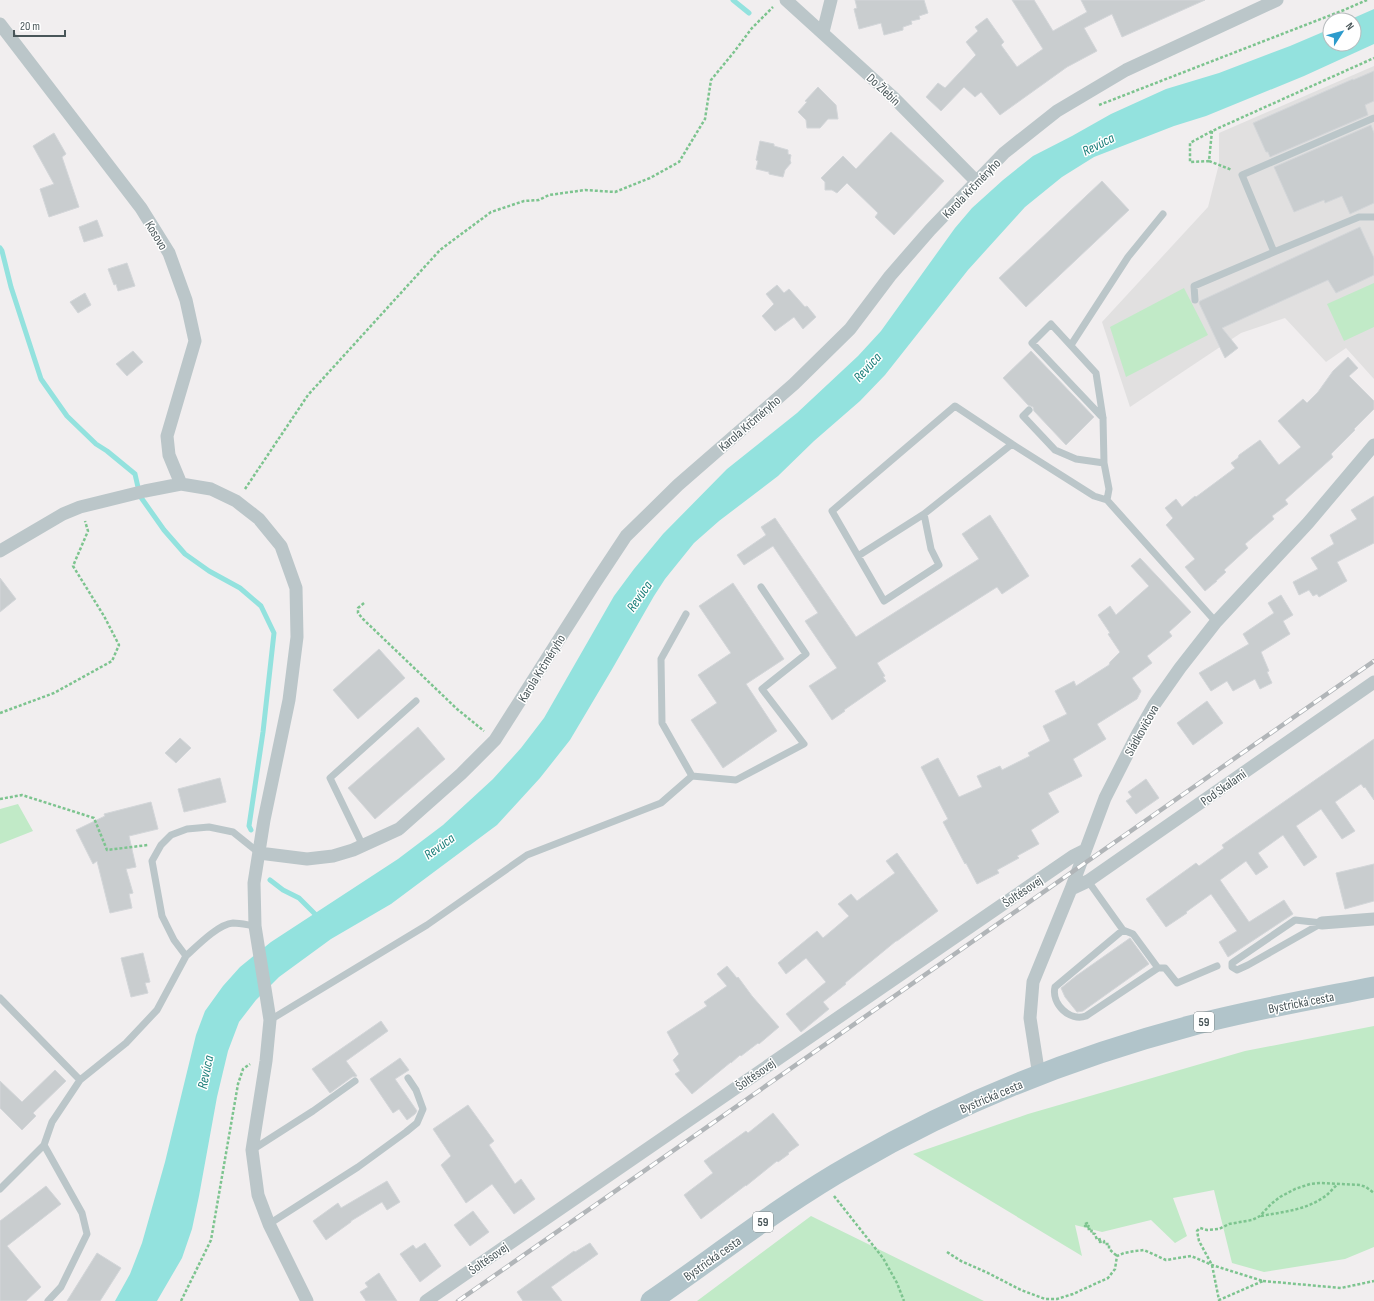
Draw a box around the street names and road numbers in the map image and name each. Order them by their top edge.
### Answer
street label: Do Žlebín [863,70,903,109]
street label: Karola Krčméryho [939,155,1004,222]
street label: Kosovo [141,218,171,253]
street label: Karola Krčméryho [715,392,784,455]
street label: Karola Krčméryho [515,632,569,705]
street label: Sládkovičova [1121,702,1162,759]
street label: Pod Skalami [1198,766,1249,809]
street label: Šoltésovej [999,872,1046,911]
street label: Bystrická cesta [1267,989,1335,1017]
road number: 59 [1194,1012,1214,1032]
street label: Šoltésovej [732,1055,779,1094]
street label: Bystrická cesta [958,1077,1025,1117]
road number: 59 [753,1212,773,1232]
street label: Bystrická cesta [681,1233,744,1284]
street label: Šoltésovej [465,1239,512,1278]

